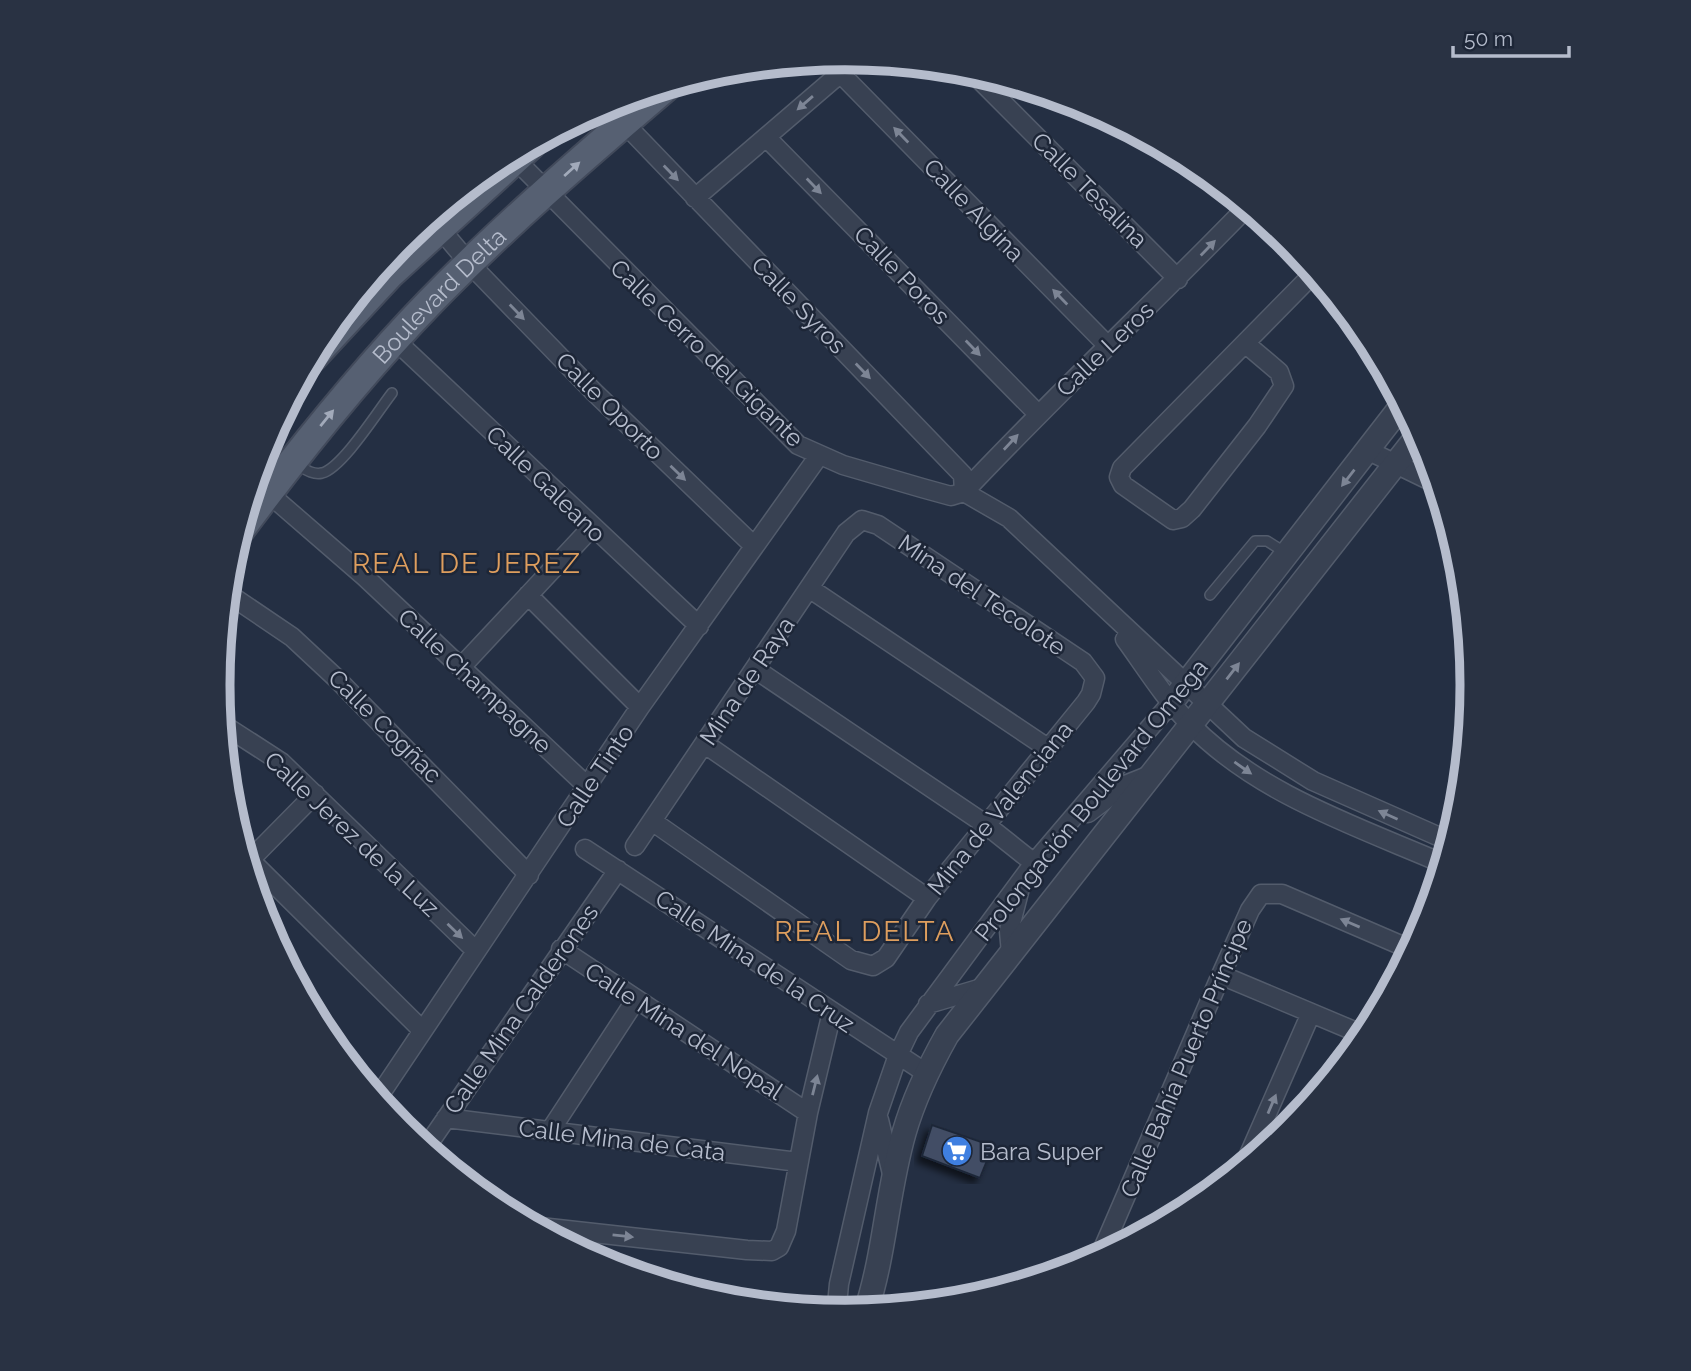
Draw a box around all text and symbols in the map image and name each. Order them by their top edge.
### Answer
scale bar [1453,14,1568,58]
text: 50 m [1464,26,1513,51]
one-way arrow [796,95,814,111]
street label: Calle Tesalina [1026,126,1154,254]
one-way arrow [893,127,909,144]
street label: Calle Algina [918,152,1030,268]
one-way arrow [563,161,581,177]
one-way arrow [662,164,679,181]
one-way arrow [805,177,821,194]
street label: Calle Poros [848,220,956,330]
street label: Boulevard Delta [366,221,512,369]
one-way arrow [1199,240,1215,257]
street label: Calle Syros [746,250,852,360]
street label: Calle Cerro del Gigante [604,253,810,453]
one-way arrow [1052,290,1069,306]
street label: Calle Leros [1050,295,1160,403]
one-way arrow [508,303,524,320]
one-way arrow [965,339,981,356]
street label: Calle Oporto [550,346,670,466]
one-way arrow [855,363,872,380]
one-way arrow [319,410,334,428]
street label: Calle Galeano [480,420,612,548]
one-way arrow [1003,433,1019,451]
one-way arrow [669,464,686,480]
one-way arrow [1340,469,1355,487]
street label: Mina del Tecolote [893,528,1071,662]
district label: REAL DE JEREZ [352,547,582,580]
street label: Calle Champagne [392,602,558,760]
street label: Mina de Raya [693,611,801,751]
street label: Prolongación Boulevard Omega [968,653,1214,947]
street label: Calle Cogñac [322,663,448,789]
one-way arrow [1225,663,1240,681]
street label: Mina de Valenciana [921,715,1079,901]
street label: Calle Tinto [550,719,640,833]
street label: Calle Jerez de la Luz [259,746,445,922]
one-way arrow [1234,761,1252,775]
one-way arrow [1378,809,1399,820]
street label: Calle Mina de la Cruz [650,884,860,1038]
street label: Calle Mina Calderones [438,899,604,1119]
street label: Calle Bahía Puerto Príncipe [1114,914,1258,1202]
district label: REAL DELTA [774,915,956,948]
one-way arrow [1340,917,1360,929]
one-way arrow [446,923,463,939]
street label: Calle Mina del Nopal [580,956,789,1106]
one-way arrow [809,1074,820,1096]
one-way arrow [1266,1093,1277,1114]
street label: Calle Mina de Cata [517,1113,727,1167]
supermarket icon: Bara Super [940,1134,974,1168]
place label: Bara Super [980,1137,1103,1166]
one-way arrow [612,1231,634,1242]

